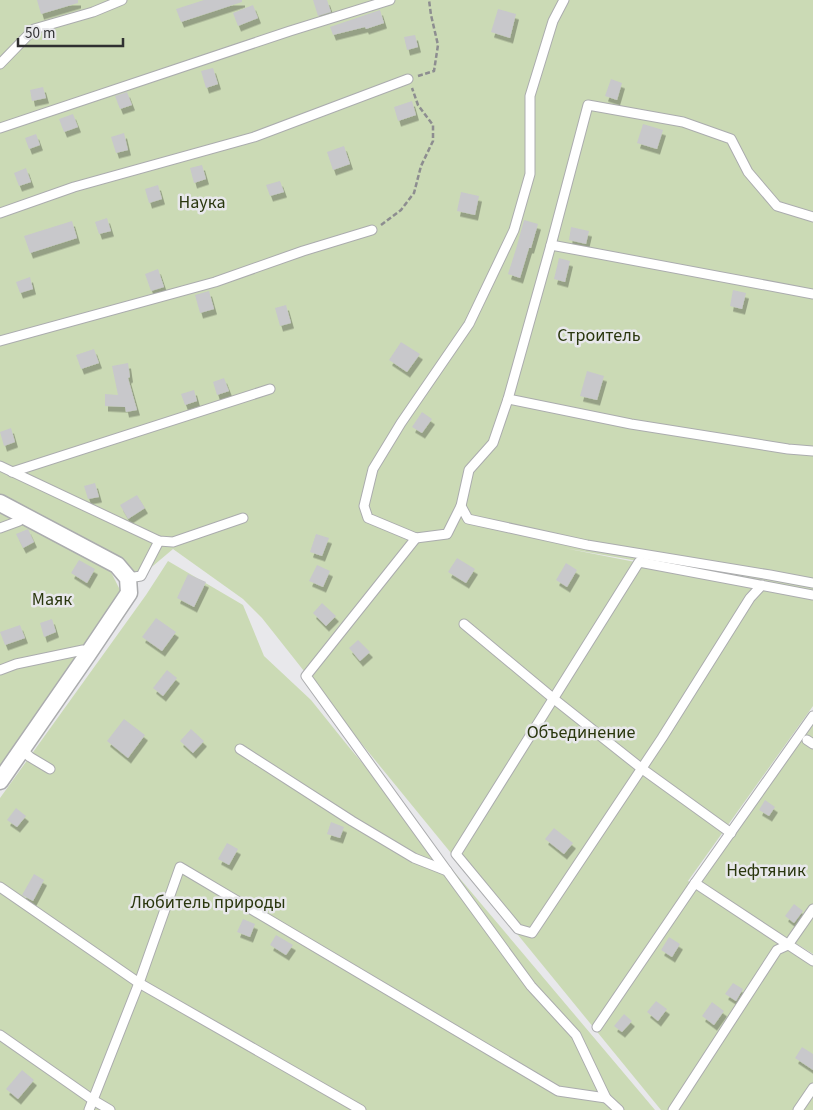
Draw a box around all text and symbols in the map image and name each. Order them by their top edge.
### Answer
scale bar [18,15,122,47]
text: 50 m [25,23,55,44]
park label: Наука [178,190,226,215]
park label: Строитель [557,323,641,348]
park label: Маяк [32,587,72,612]
park label: Объединение [527,720,635,745]
park label: Нефтяник [726,858,806,883]
park label: Любитель природы [130,890,286,915]

